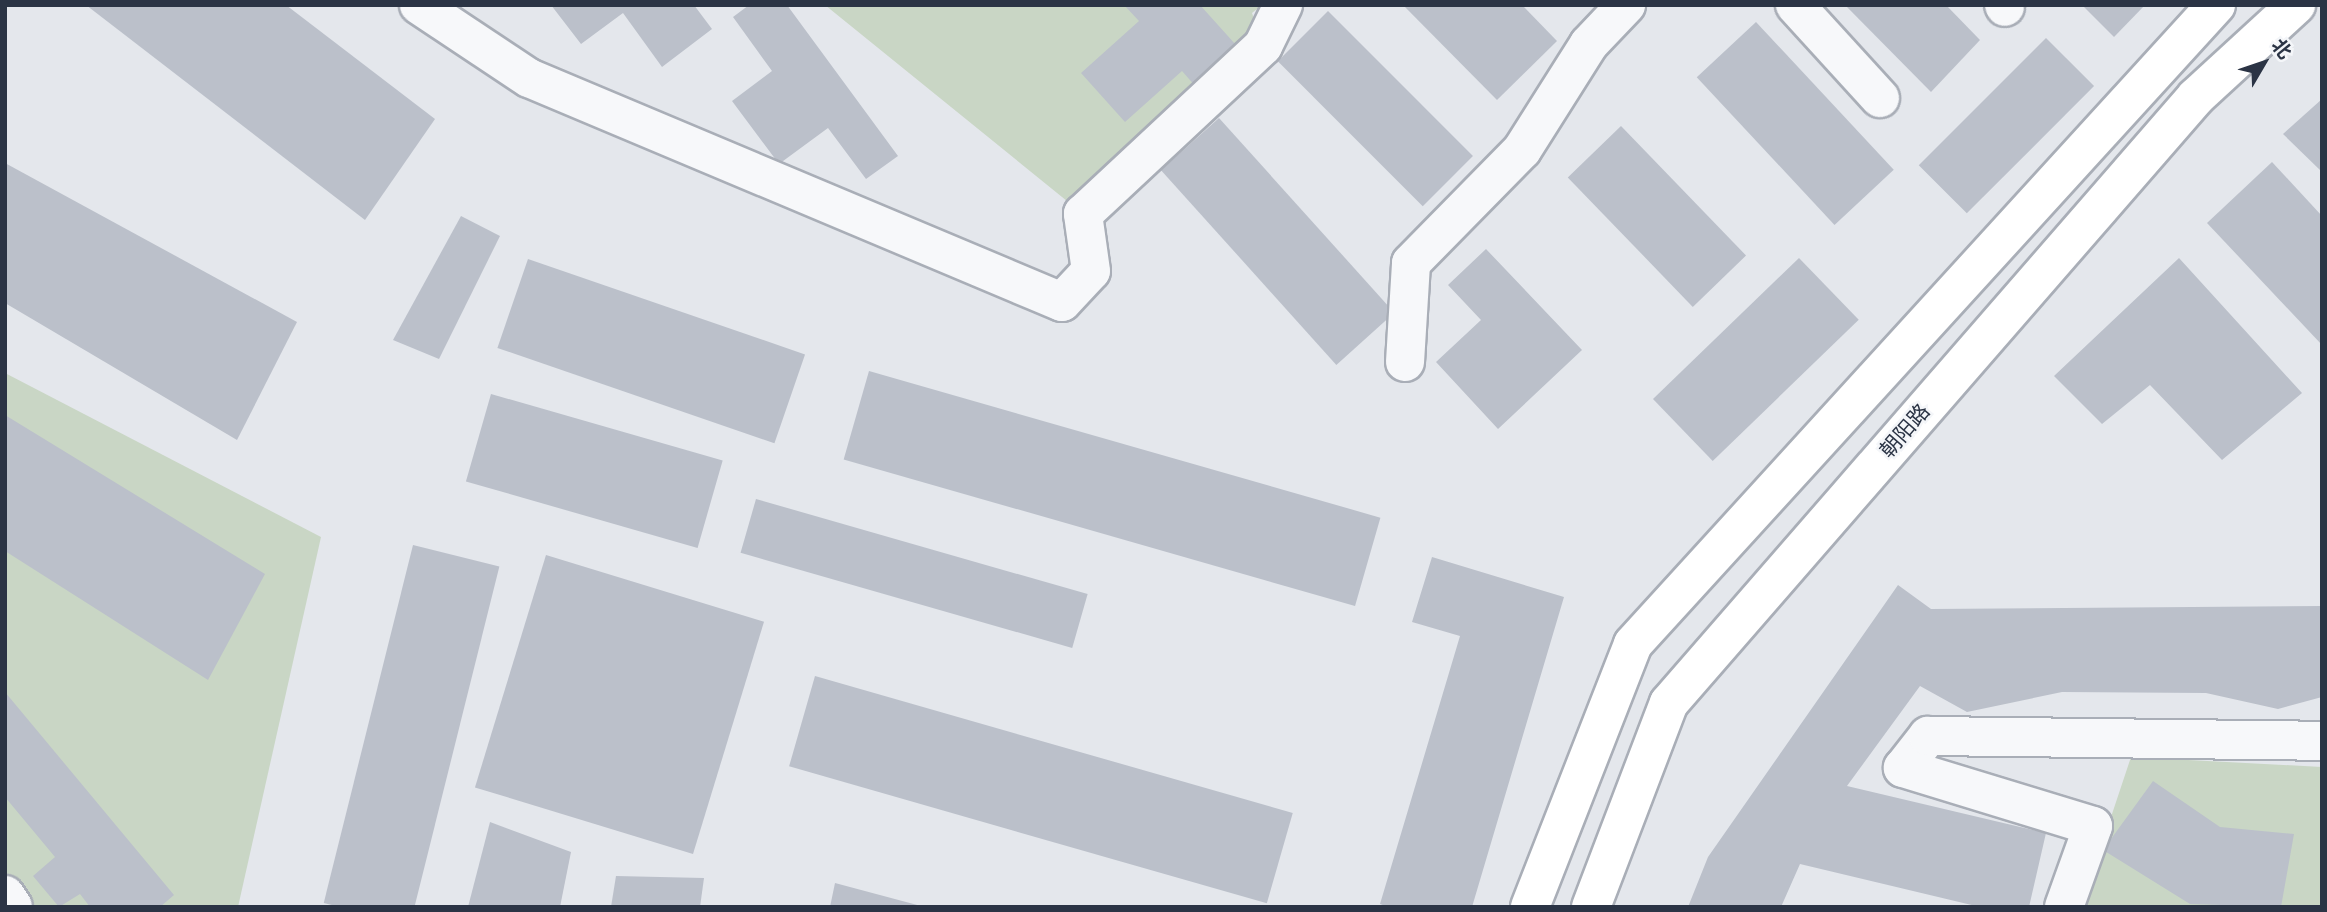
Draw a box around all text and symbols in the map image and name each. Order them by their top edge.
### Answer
north arrow [2229,28,2299,98]
text: 北 [2264,34,2297,65]
street label: 朝阳路 [1875,399,1935,463]

